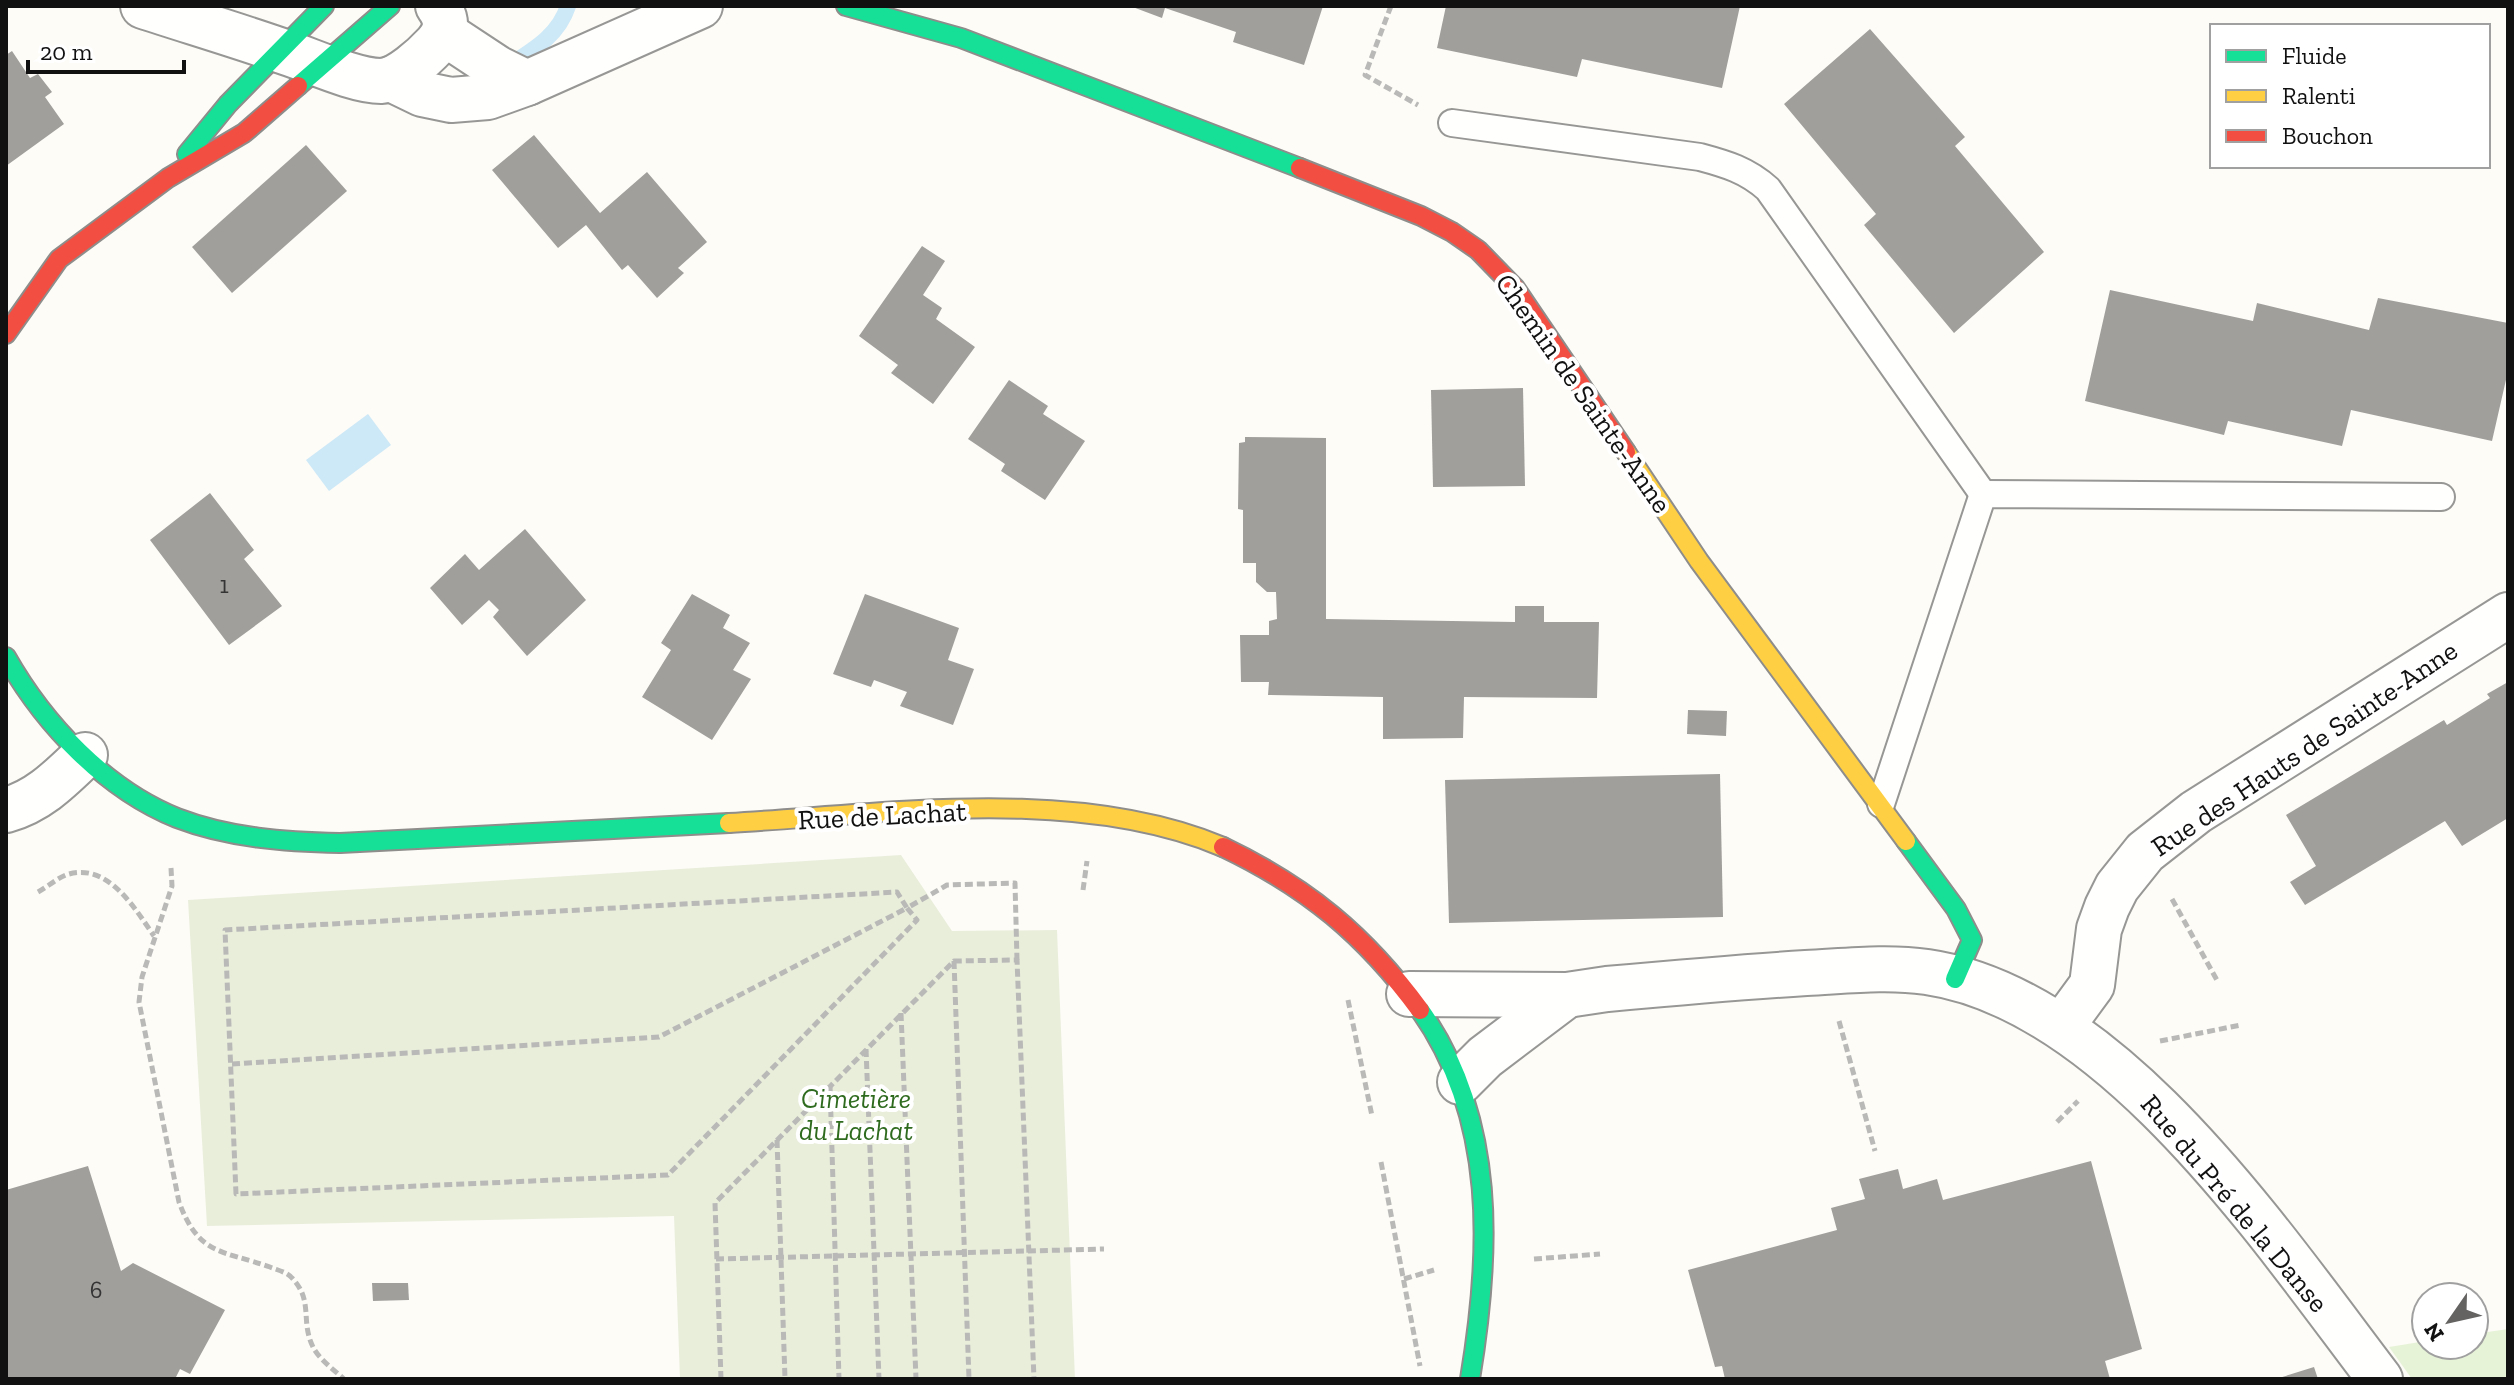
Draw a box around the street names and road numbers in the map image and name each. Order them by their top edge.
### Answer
street label: Chemin de Sainte-Anne [1489,267,1679,519]
street label: Rue des Hauts de Sainte-Anne [2145,634,2463,863]
street label: Rue de Lachat [797,795,968,836]
street label: Rue du Pré de la Danse [2134,1088,2335,1319]

